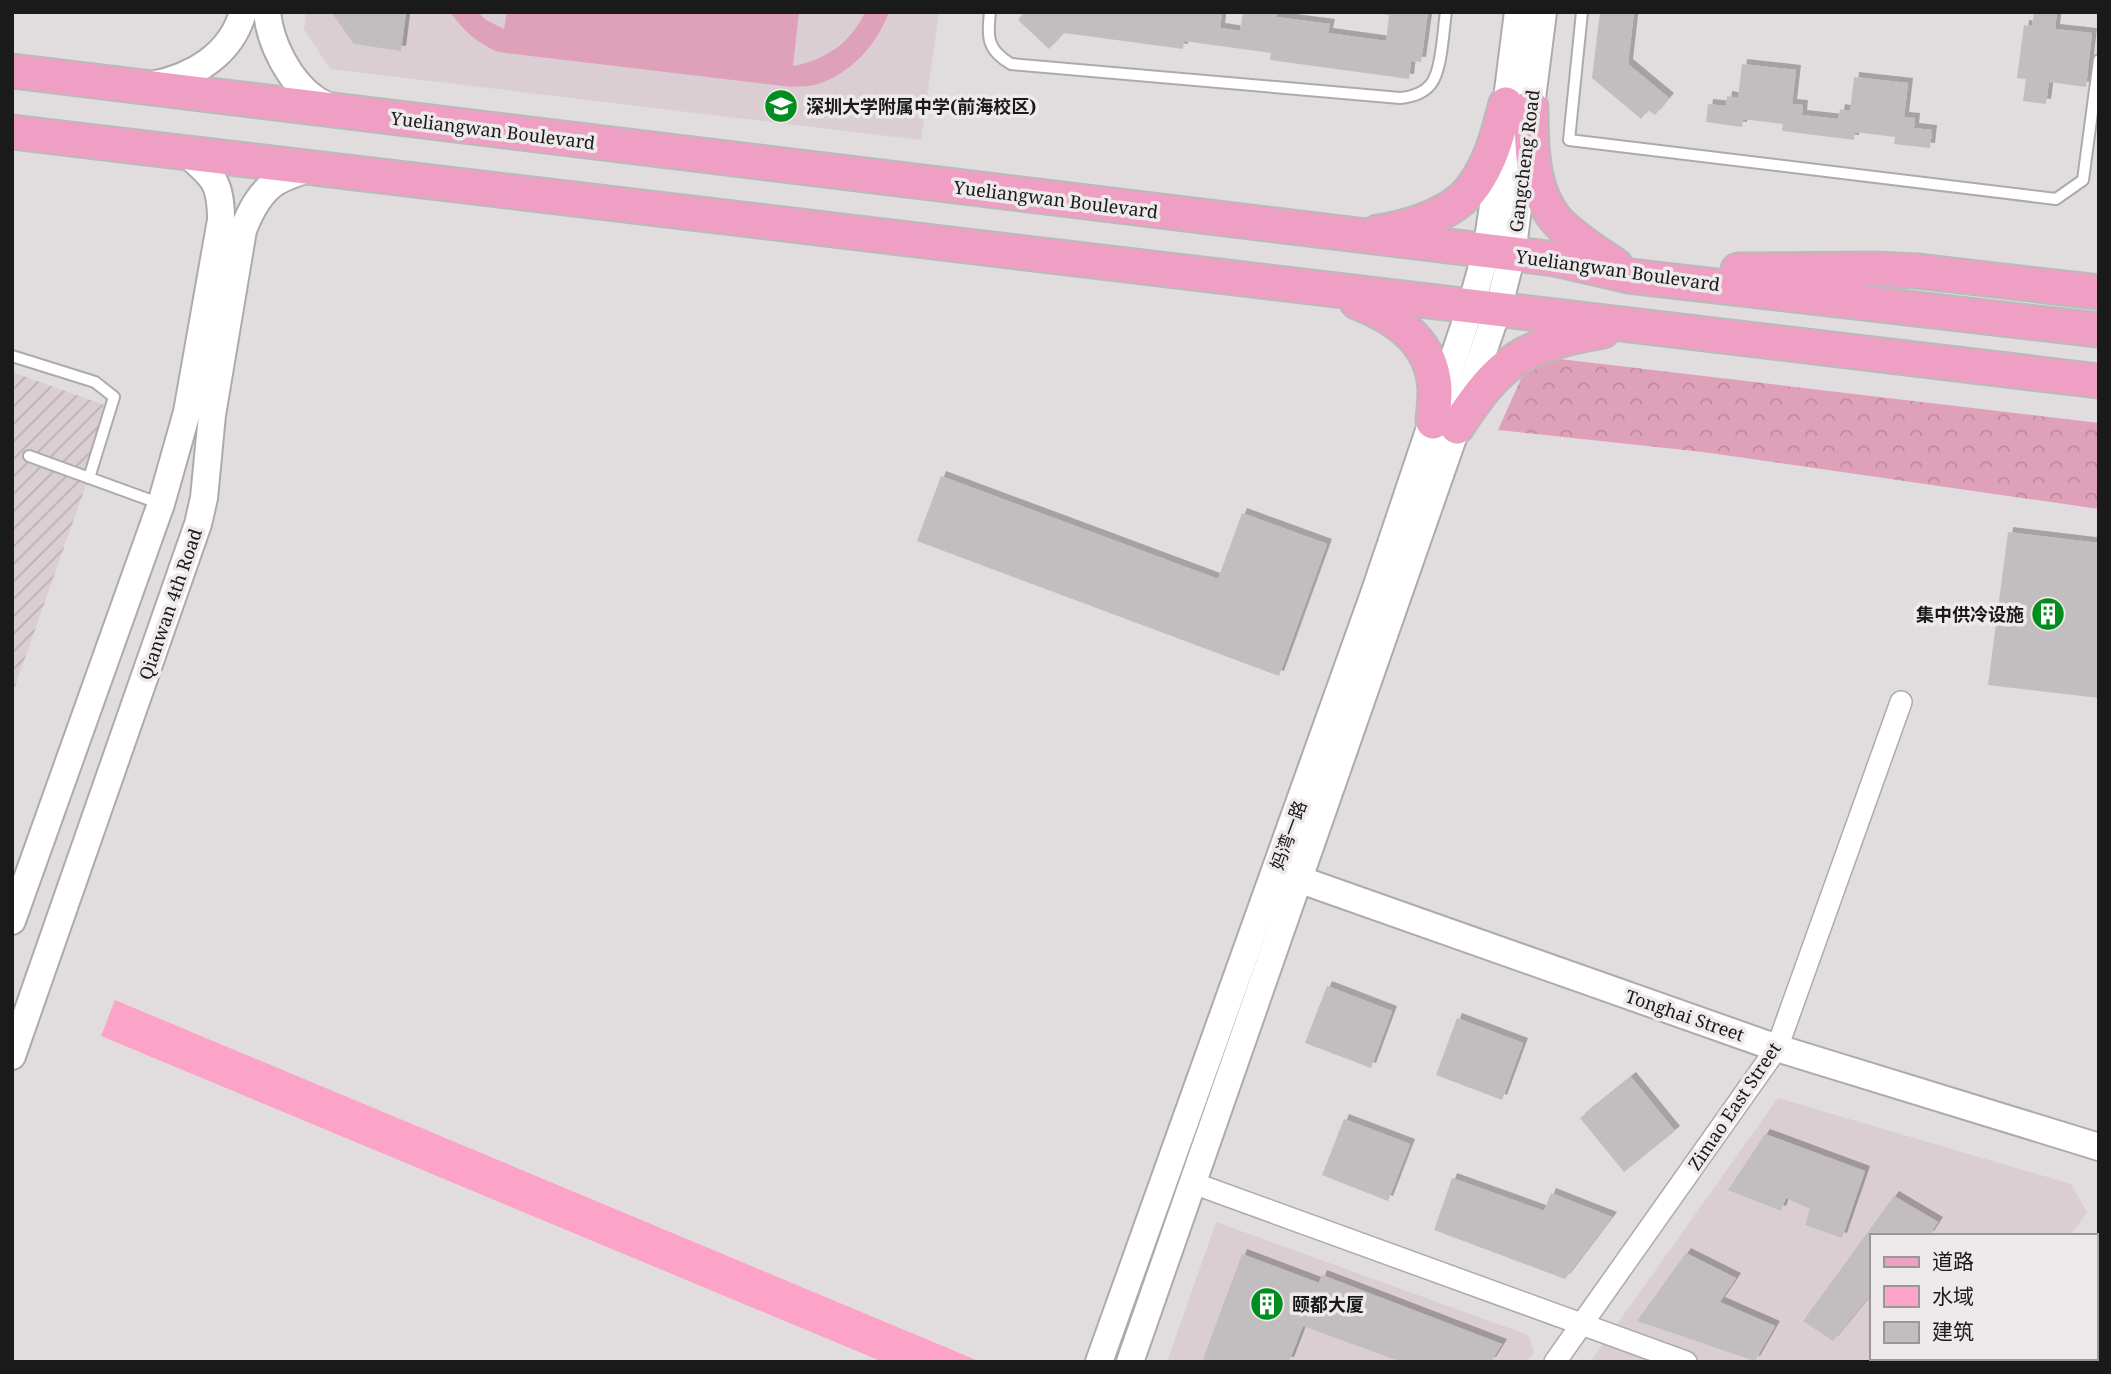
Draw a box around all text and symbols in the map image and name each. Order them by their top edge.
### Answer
school or university icon: 深圳大学附属中学(前海校区) [762,87,800,125]
street label: Gangcheng Road [1503,88,1545,234]
place label: 深圳大学附属中学(前海校区) [806,94,1036,118]
street label: Yueliangwan Boulevard [388,105,597,154]
street label: Yueliangwan Boulevard [951,174,1160,223]
street label: Yueliangwan Boulevard [1513,244,1722,296]
street label: Qianwan 4th Road [133,525,207,683]
building icon: 集中供冷设施 [2029,595,2067,633]
place label: 集中供冷设施 [1916,602,2024,626]
street label: 妈湾一路 [1264,797,1312,873]
street label: Tonghai Street [1622,983,1748,1047]
street label: Zimao East Street [1682,1037,1786,1175]
legend [1870,1234,2097,1360]
text: 道路 [1932,1247,1974,1275]
text: 水域 [1932,1282,1974,1310]
building icon: 颐都大厦 [1248,1285,1286,1323]
place label: 颐都大厦 [1292,1292,1364,1316]
text: 建筑 [1932,1317,1974,1345]

